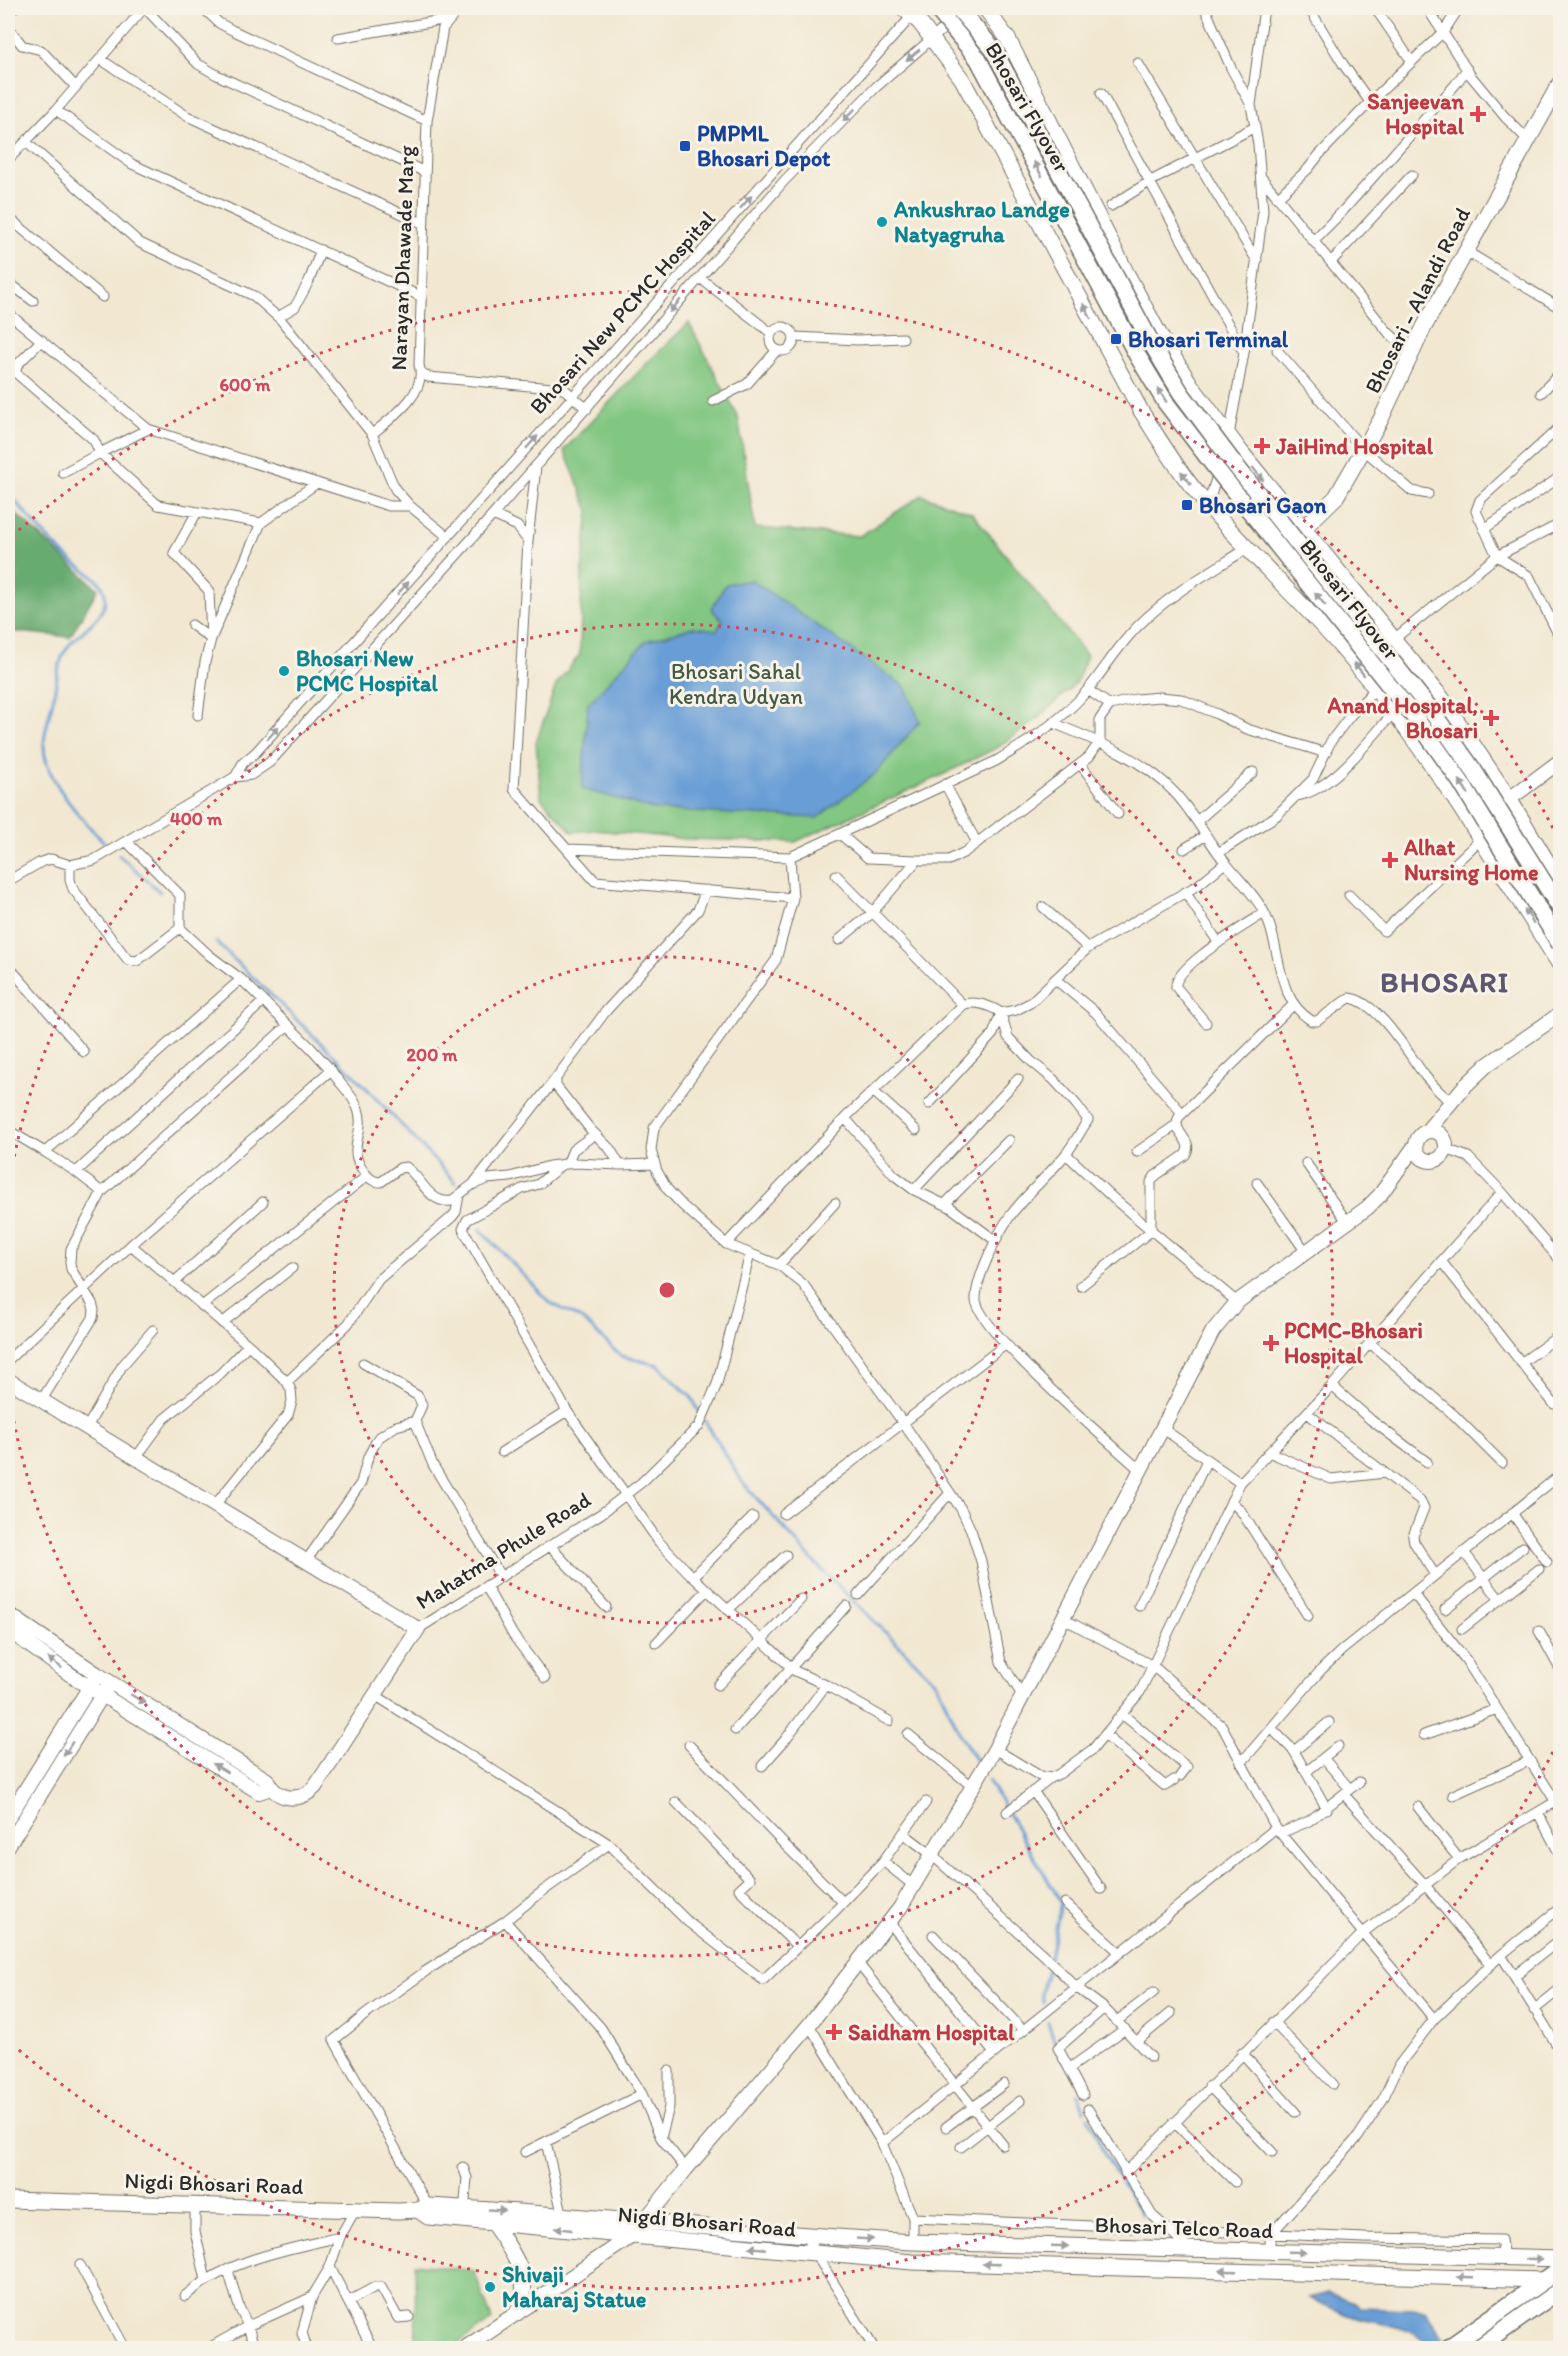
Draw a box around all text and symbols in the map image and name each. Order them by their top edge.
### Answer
street label: Bhosari Flyover [979,37,1076,177]
one-way arrow [906,48,921,61]
place label: Sanjeevan Hospital [1367,88,1465,140]
marker: Sanjeevan Hospital [1469,105,1487,123]
one-way arrow [842,108,856,122]
place label: PMPML Bhosari Depot [697,120,831,172]
marker: PMPML Bhosari Depot [678,139,692,153]
street label: Narayan Dhawade Marg [385,144,420,371]
one-way arrow [1033,160,1043,177]
one-way arrow [739,195,752,210]
place label: Ankushrao Landge Natyagruha [893,196,1070,248]
street label: Bhosari - Alandi Road [1359,203,1476,398]
street label: Bhosari New PCMC Hospital [524,205,721,420]
marker: Ankushrao Landge Natyagruha [875,215,889,229]
one-way arrow [669,298,682,314]
one-way arrow [1082,302,1092,319]
place label: Bhosari Terminal [1128,326,1289,353]
marker: Bhosari Terminal [1109,332,1123,346]
text: 600 m [220,374,271,396]
one-way arrow [1157,387,1168,403]
place label: JaiHind Hospital [1275,433,1434,460]
one-way arrow [525,435,538,450]
marker: JaiHind Hospital [1253,437,1271,455]
one-way arrow [1252,466,1265,482]
one-way arrow [1180,471,1192,486]
place label: Bhosari Gaon [1199,492,1327,519]
marker: Bhosari Gaon [1180,498,1194,512]
street label: Bhosari Flyover [1294,534,1405,665]
one-way arrow [396,581,409,596]
one-way arrow [1315,591,1327,606]
place label: Bhosari New PCMC Hospital [296,645,438,697]
park label: Bhosari Sahal Kendra Udyan [669,658,803,710]
one-way arrow [1353,662,1365,677]
marker: Bhosari New PCMC Hospital [277,664,291,678]
place label: Anand Hospital, Bhosari [1327,692,1478,744]
marker: Anand Hospital, Bhosari [1482,709,1500,727]
one-way arrow [266,726,279,741]
one-way arrow [1458,779,1469,796]
text: 400 m [170,808,223,830]
place label: Alhat Nursing Home [1403,834,1539,886]
marker: Alhat Nursing Home [1381,851,1399,869]
one-way arrow [1524,908,1535,924]
district label: BHOSARI [1380,965,1510,999]
text: 200 m [407,1044,458,1066]
centre of rings [657,1280,677,1300]
place label: PCMC-Bhosari Hospital [1284,1317,1423,1369]
marker: PCMC-Bhosari Hospital [1262,1334,1280,1352]
street label: Mahatma Phule Road [411,1486,596,1615]
one-way arrow [47,1658,62,1670]
one-way arrow [130,1694,146,1705]
one-way arrow [62,1741,73,1757]
one-way arrow [212,1762,228,1773]
place label: Saidham Hospital [848,2019,1015,2046]
marker: Saidham Hospital [825,2023,843,2041]
street label: Nigdi Bhosari Road [124,2167,304,2200]
street label: Nigdi Bhosari Road [617,2200,797,2243]
one-way arrow [487,2205,506,2214]
street label: Bhosari Telco Road [1094,2211,1274,2244]
one-way arrow [553,2224,572,2234]
one-way arrow [855,2234,874,2244]
one-way arrow [1050,2241,1069,2250]
one-way arrow [747,2243,766,2253]
one-way arrow [1287,2248,1306,2257]
one-way arrow [1524,2254,1543,2263]
one-way arrow [982,2259,1001,2269]
place label: Shivaji Maharaj Statue [502,2261,647,2313]
one-way arrow [1219,2266,1238,2275]
one-way arrow [1456,2273,1475,2282]
marker: Shivaji Maharaj Statue [483,2280,497,2294]

